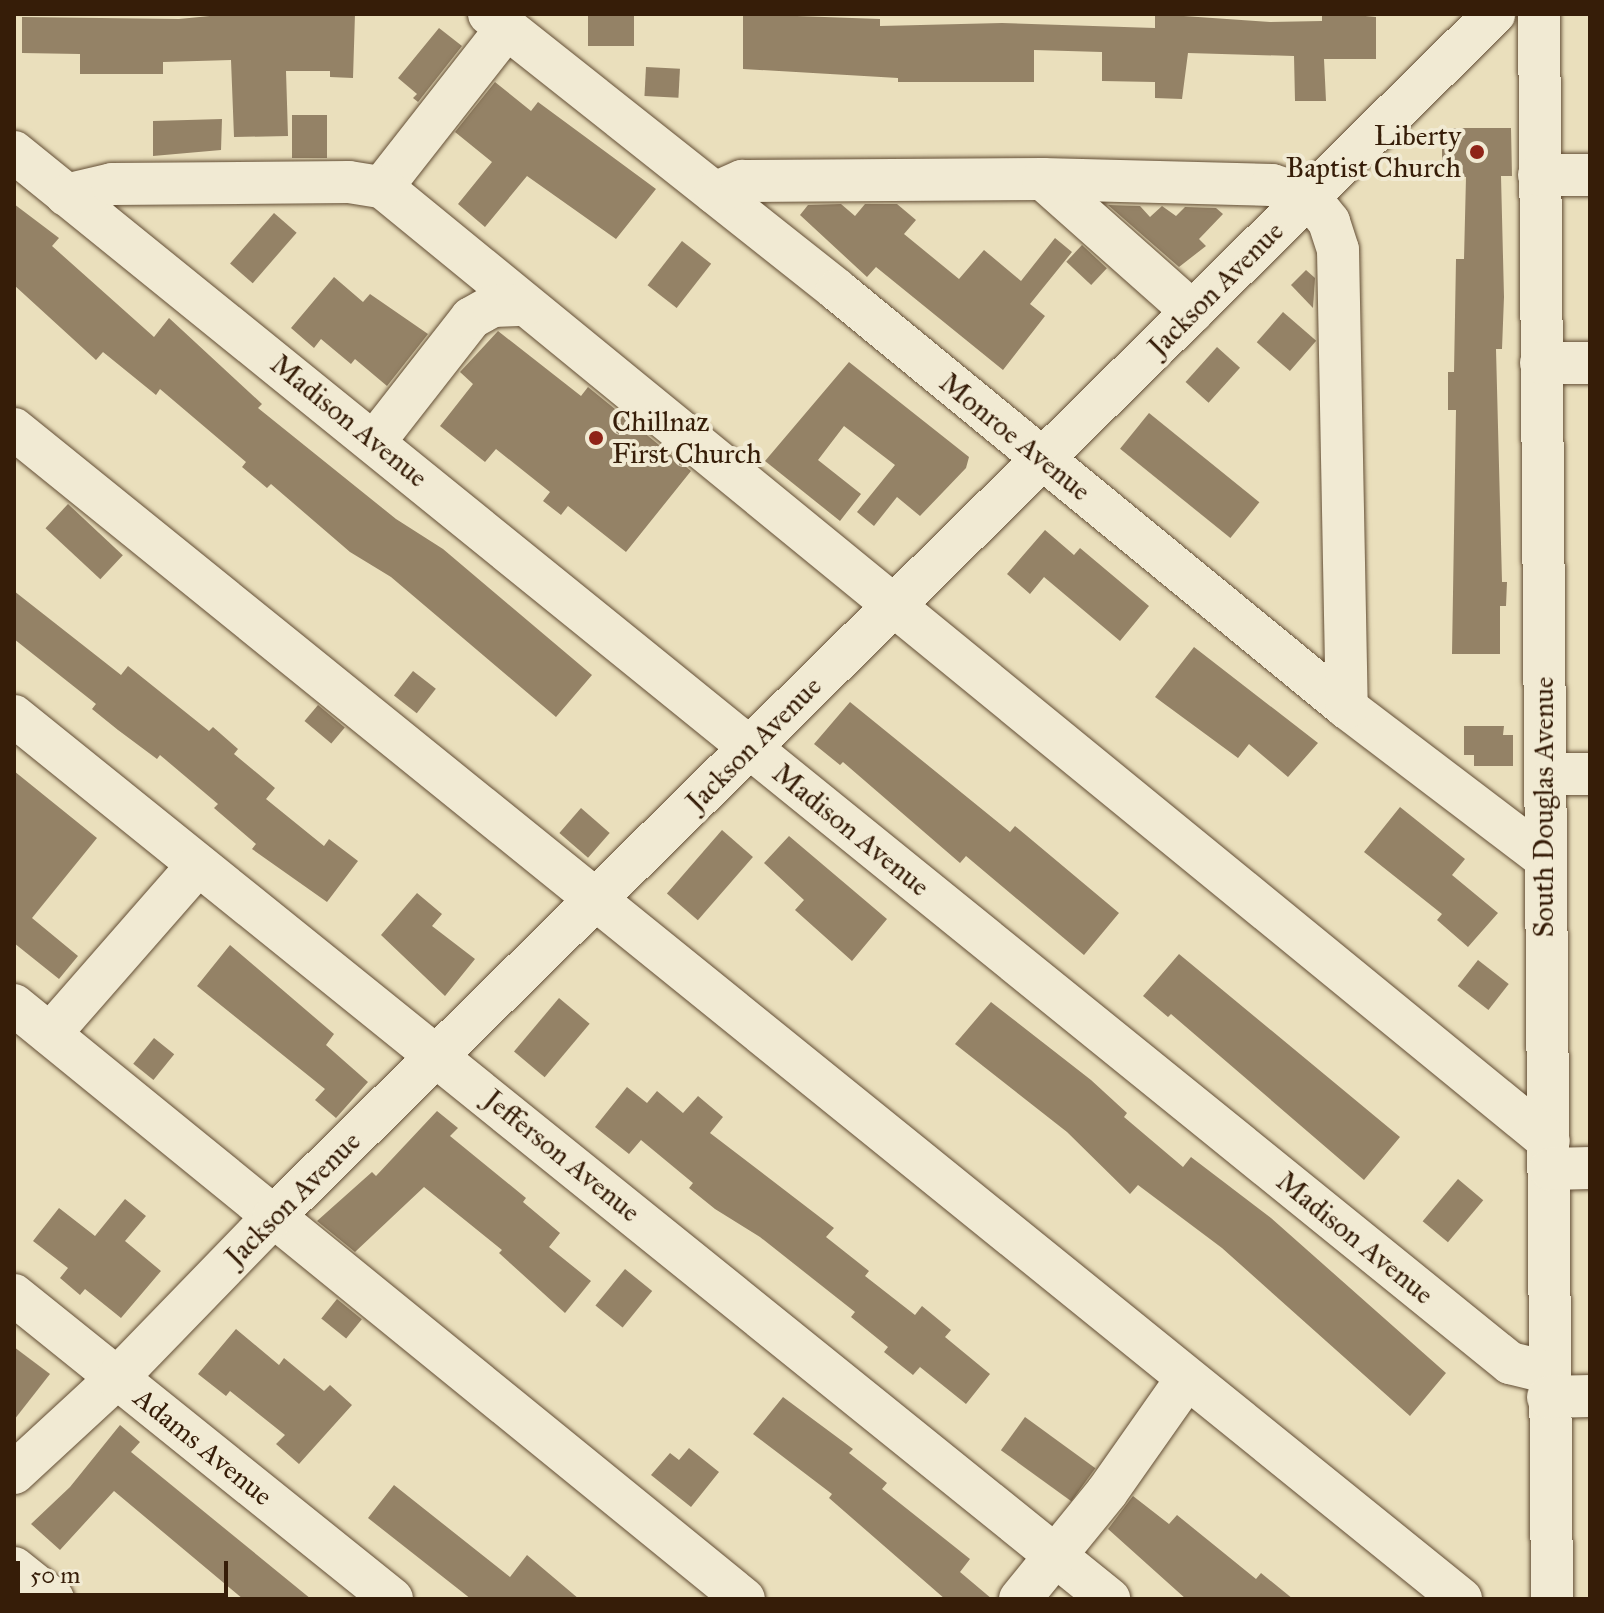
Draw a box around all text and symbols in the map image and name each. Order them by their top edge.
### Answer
place label: Liberty Baptist Church [1286,119,1461,185]
marker: Liberty Baptist Church [1468,143,1486,161]
street label: Jackson Avenue [1142,215,1290,363]
street label: Madison Avenue [264,347,434,495]
street label: Monroe Avenue [933,366,1097,508]
place label: Chillnaz First Church [612,405,762,471]
marker: Chillnaz First Church [587,429,605,447]
street label: Jackson Avenue [680,670,828,818]
street label: South Douglas Avenue [1527,677,1561,937]
street label: Madison Avenue [766,756,936,904]
street label: Jefferson Avenue [477,1083,647,1229]
street label: Jackson Avenue [219,1125,367,1273]
street label: Madison Avenue [1270,1164,1440,1312]
street label: Adams Avenue [127,1381,279,1513]
scale bar [20,1545,232,1595]
text: 50 m [30,1560,80,1590]

